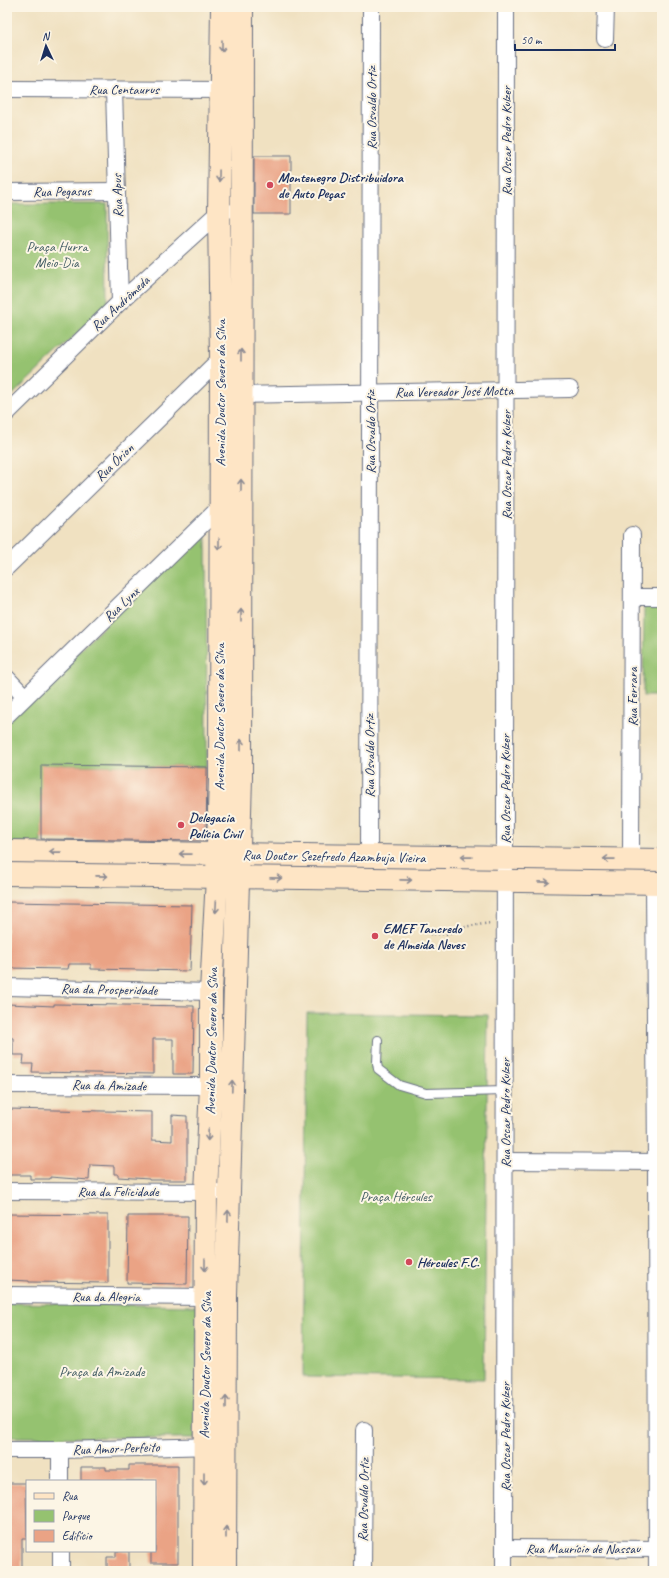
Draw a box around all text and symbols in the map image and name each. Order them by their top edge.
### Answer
north arrow [26,26,66,66]
scale bar [515,26,615,52]
text: N [41,29,51,43]
text: 50 m [521,32,543,48]
one-way arrow [218,39,226,52]
street label: Rua Osvaldo Ortiz [363,65,380,150]
street label: Rua Centaurus [89,81,160,98]
street label: Rua Oscar Pedro Kulzer [498,85,515,196]
one-way arrow [216,169,223,182]
place label: Montenegro Distribuidora de Auto Peças [278,169,405,202]
street label: Rua Apus [108,173,127,218]
marker: Montenegro Distribuidora de Auto Peças [265,180,275,190]
street label: Rua Pegasus [33,182,92,201]
park label: Praça Hurra Meio-Dia [27,238,89,271]
street label: Rua Andrômeda [88,271,154,335]
street label: Avenida Doutor Severo da Silva [212,318,229,466]
one-way arrow [237,349,245,362]
street label: Rua Vereador José Motta [395,382,515,401]
street label: Rua Osvaldo Ortiz [362,389,379,474]
street label: Rua Oscar Pedro Kulzer [498,409,515,520]
street label: Rua Órion [91,439,138,485]
one-way arrow [237,479,245,492]
one-way arrow [215,537,223,550]
street label: Rua Lynx [100,582,144,625]
one-way arrow [237,609,245,622]
street label: Avenida Doutor Severo da Silva [211,642,228,790]
street label: Rua Ferrara [624,666,641,727]
street label: Rua Osvaldo Ortiz [361,713,378,798]
street label: Rua Oscar Pedro Kulzer [497,733,514,844]
one-way arrow [237,739,245,752]
place label: Delegacia Polícia Civil [189,809,244,842]
marker: Delegacia Polícia Civil [176,820,186,830]
street label: Rua Doutor Sezefredo Azambuja Vieira [243,846,426,867]
one-way arrow [49,848,62,856]
one-way arrow [179,850,192,857]
one-way arrow [460,854,473,861]
one-way arrow [603,855,616,863]
one-way arrow [95,872,108,880]
one-way arrow [269,874,282,882]
one-way arrow [399,876,412,883]
one-way arrow [537,878,550,885]
one-way arrow [212,900,219,913]
place label: EMEF Tancredo de Almeida Neves [383,920,467,953]
marker: EMEF Tancredo de Almeida Neves [370,931,380,941]
street label: Avenida Doutor Severo da Silva [202,966,221,1115]
street label: Rua da Prosperidade [61,980,159,999]
street label: Rua Oscar Pedro Kulzer [497,1057,514,1168]
street label: Rua da Amizade [72,1076,148,1095]
one-way arrow [228,1080,236,1093]
one-way arrow [205,1128,212,1141]
street label: Rua da Felicidade [77,1183,160,1200]
park label: Praça Hércules [360,1188,433,1205]
one-way arrow [224,1210,232,1223]
place label: Hércules F.C. [417,1254,479,1271]
marker: Hércules F.C. [404,1257,414,1267]
one-way arrow [201,1258,209,1271]
street label: Rua da Alegria [72,1288,141,1305]
street label: Avenida Doutor Severo da Silva [196,1290,215,1439]
park label: Praça da Amizade [59,1363,146,1380]
street label: Rua Oscar Pedro Kulzer [497,1381,514,1492]
one-way arrow [222,1396,230,1409]
street label: Rua Amor-Perfeito [72,1438,161,1459]
street label: Rua Osvaldo Ortiz [354,1457,373,1542]
one-way arrow [200,1472,208,1485]
legend [26,1480,156,1552]
text: Rua [62,1488,79,1504]
text: Parque [62,1508,91,1524]
one-way arrow [222,1526,230,1539]
text: Edifício [62,1528,94,1544]
street label: Rua Maurício de Nassau [526,1540,641,1557]

